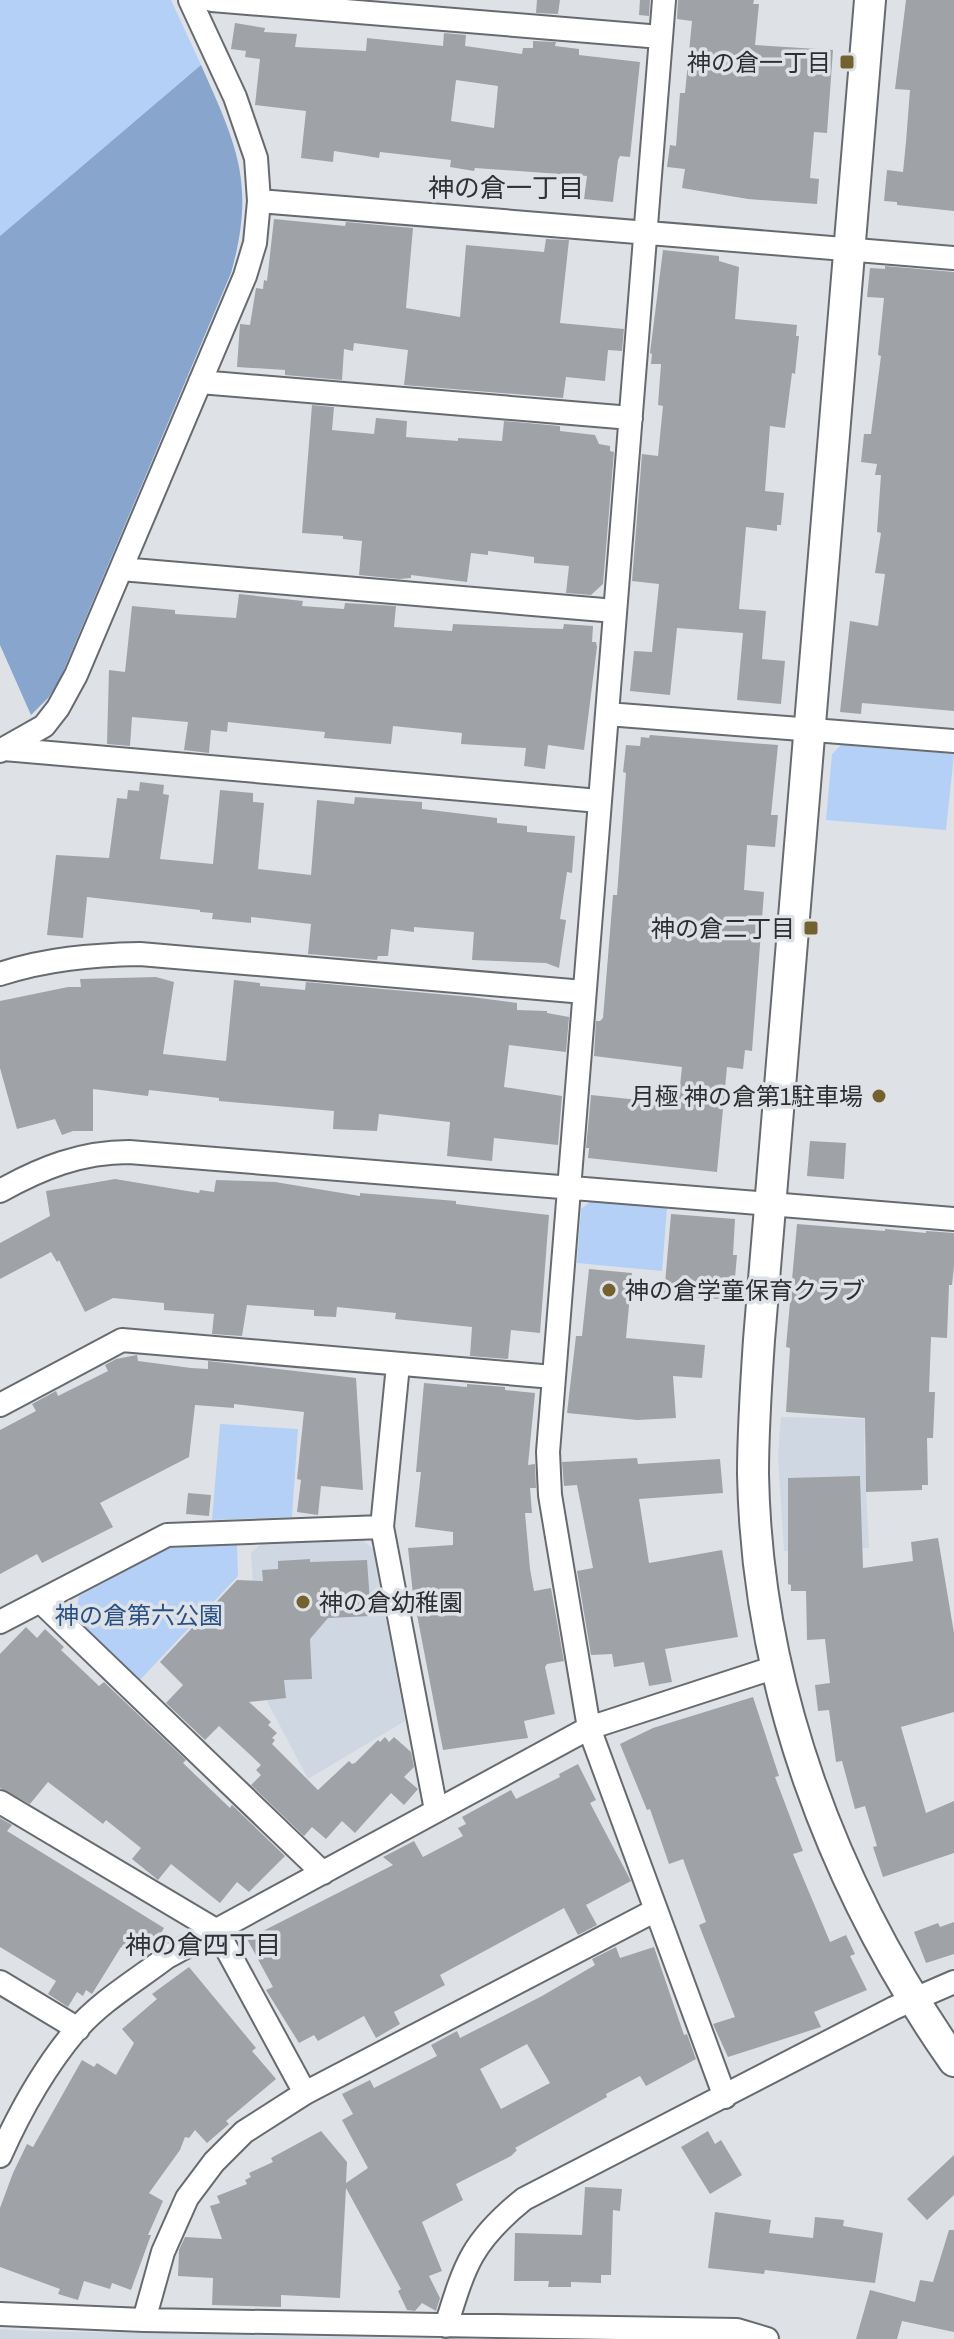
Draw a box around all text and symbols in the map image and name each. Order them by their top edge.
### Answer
place label: 神の倉一丁目 [687,46,831,78]
marker: 神の倉一丁目 [838,53,856,71]
district label: 神の倉一丁目 [428,170,584,205]
place label: 神の倉二丁目 [651,912,795,944]
marker: 神の倉二丁目 [802,919,820,937]
place label: 月極 神の倉第1駐車場 [631,1080,863,1112]
marker: 月極 神の倉第1駐車場 [870,1087,888,1105]
place label: 神の倉学童保育クラブ [625,1274,865,1306]
marker: 神の倉学童保育クラブ [600,1281,618,1299]
place label: 神の倉幼稚園 [319,1586,463,1618]
marker: 神の倉幼稚園 [294,1593,312,1611]
park label: 神の倉第六公園 [55,1599,223,1631]
district label: 神の倉四丁目 [125,1927,281,1962]

